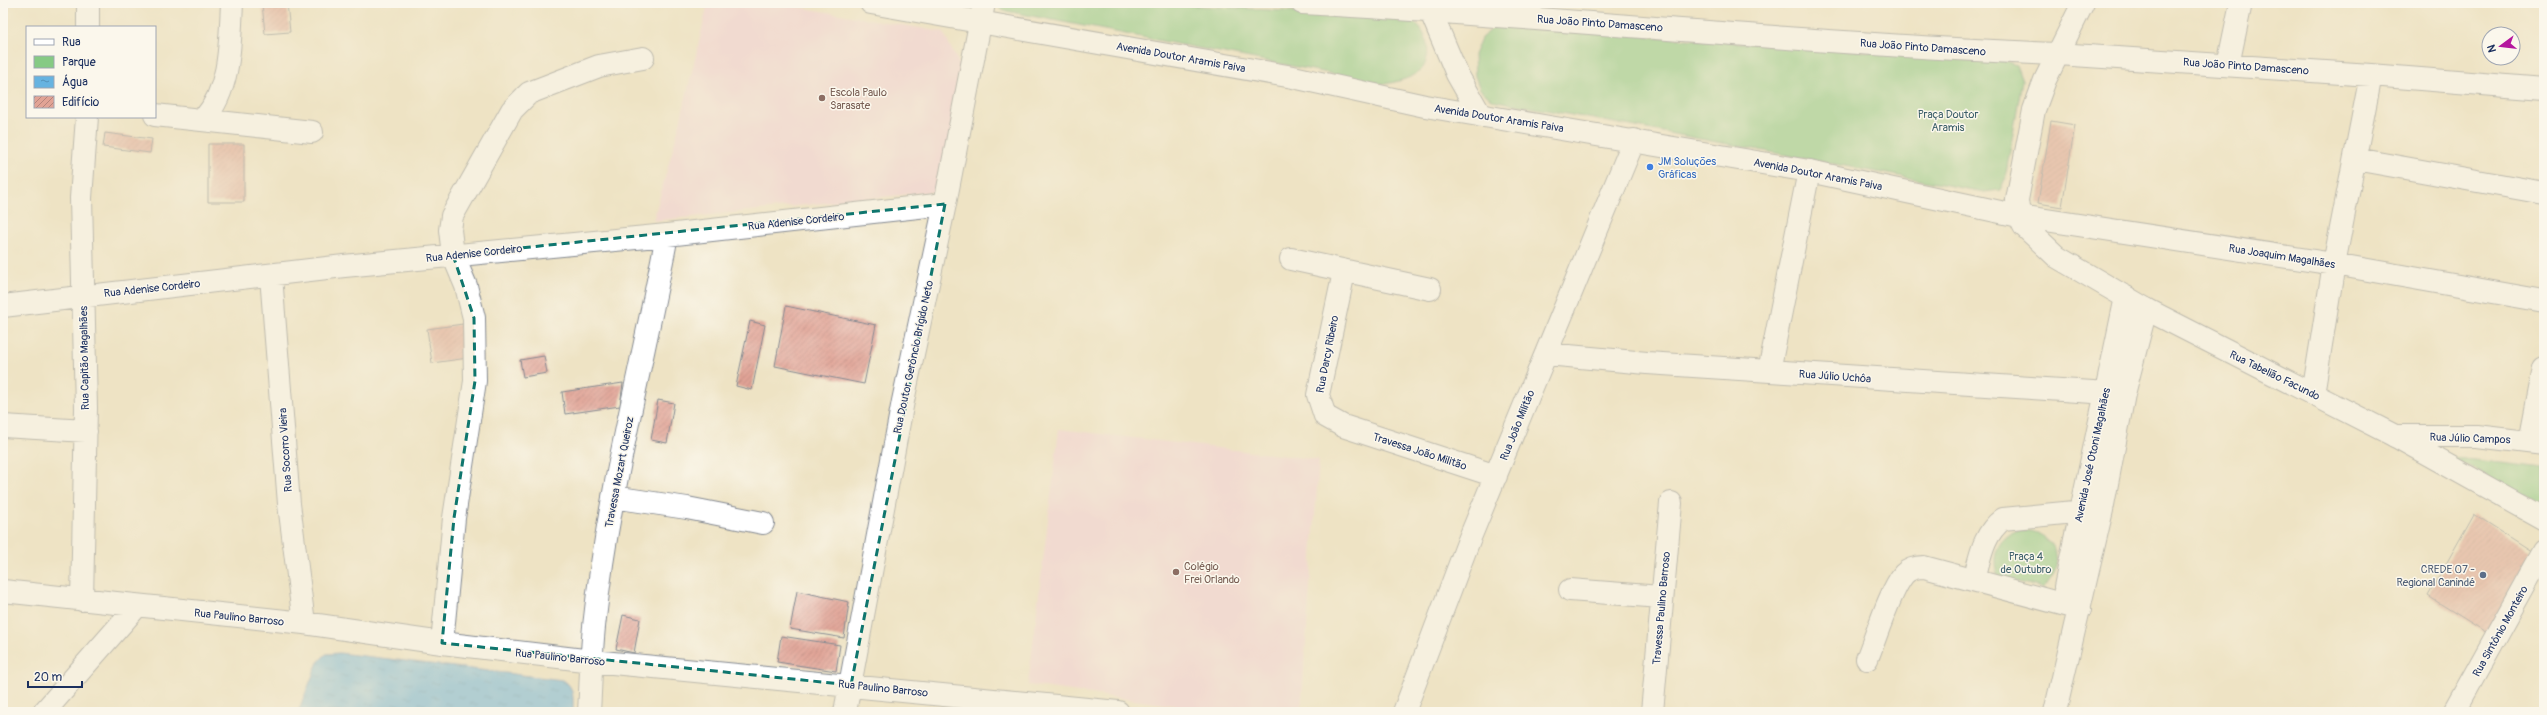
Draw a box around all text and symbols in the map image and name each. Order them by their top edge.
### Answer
street label: Rua João Pinto Damasceno [1537,13,1663,34]
legend [26,26,156,118]
north arrow [2481,26,2521,66]
text: Rua [62,35,81,50]
street label: Rua João Pinto Damasceno [1860,37,1986,58]
street label: Avenida Doutor Aramis Paiva [1115,40,1247,75]
text: N [2484,43,2499,54]
text: Parque [62,55,96,70]
street label: Rua João Pinto Damasceno [2183,56,2309,77]
text: Água [62,74,88,90]
place label: Escola Paulo Sarasate [830,86,887,112]
marker: Escola Paulo Sarasate [817,93,827,103]
text: Edifício [62,95,100,110]
street label: Avenida Doutor Aramis Paiva [1433,102,1565,135]
park label: Praça Doutor Aramis [1918,108,1978,134]
place label: JM Soluções Gráficas [1658,155,1716,181]
street label: Avenida Doutor Aramis Paiva [1752,156,1883,193]
marker: JM Soluções Gráficas [1645,162,1655,172]
street label: Rua Adenise Cordeiro [747,210,845,233]
street label: Rua Adenise Cordeiro [425,242,523,265]
street label: Rua Joaquim Magalhães [2228,242,2336,271]
street label: Rua Adenise Cordeiro [103,277,201,300]
street label: Rua Doutor Gerôncio Brígido Neto [891,279,936,435]
street label: Rua Capitão Magalhães [77,306,92,410]
street label: Rua Darcy Ribeiro [1314,314,1341,394]
street label: Rua Tabelião Facundo [2228,348,2322,403]
street label: Rua Júlio Uchôa [1798,367,1872,386]
street label: Avenida José Otoni Magalhães [2072,387,2113,524]
street label: Rua João Militão [1497,388,1538,462]
street label: Rua Socorro Vieira [276,408,295,492]
street label: Travessa Mozart Queiroz [602,415,637,529]
street label: Travessa João Militão [1371,430,1469,473]
street label: Rua Júlio Campos [2429,431,2511,446]
park label: Praça 4 de Outubro [2001,550,2051,576]
street label: Travessa Paulino Barroso [1650,551,1673,665]
place label: Colégio Frei Orlando [1184,560,1240,586]
place label: CREDE 07 - Regional Canindé [2396,563,2475,589]
marker: Colégio Frei Orlando [1171,567,1181,577]
marker: CREDE 07 - Regional Canindé [2478,570,2488,580]
street label: Rua Sintônio Monteiro [2470,583,2531,679]
street label: Rua Paulino Barroso [193,606,285,629]
street label: Rua Paulino Barroso [514,646,606,669]
scale bar [28,663,82,689]
text: 20 m [34,670,63,685]
street label: Rua Paulino Barroso [837,677,929,700]

